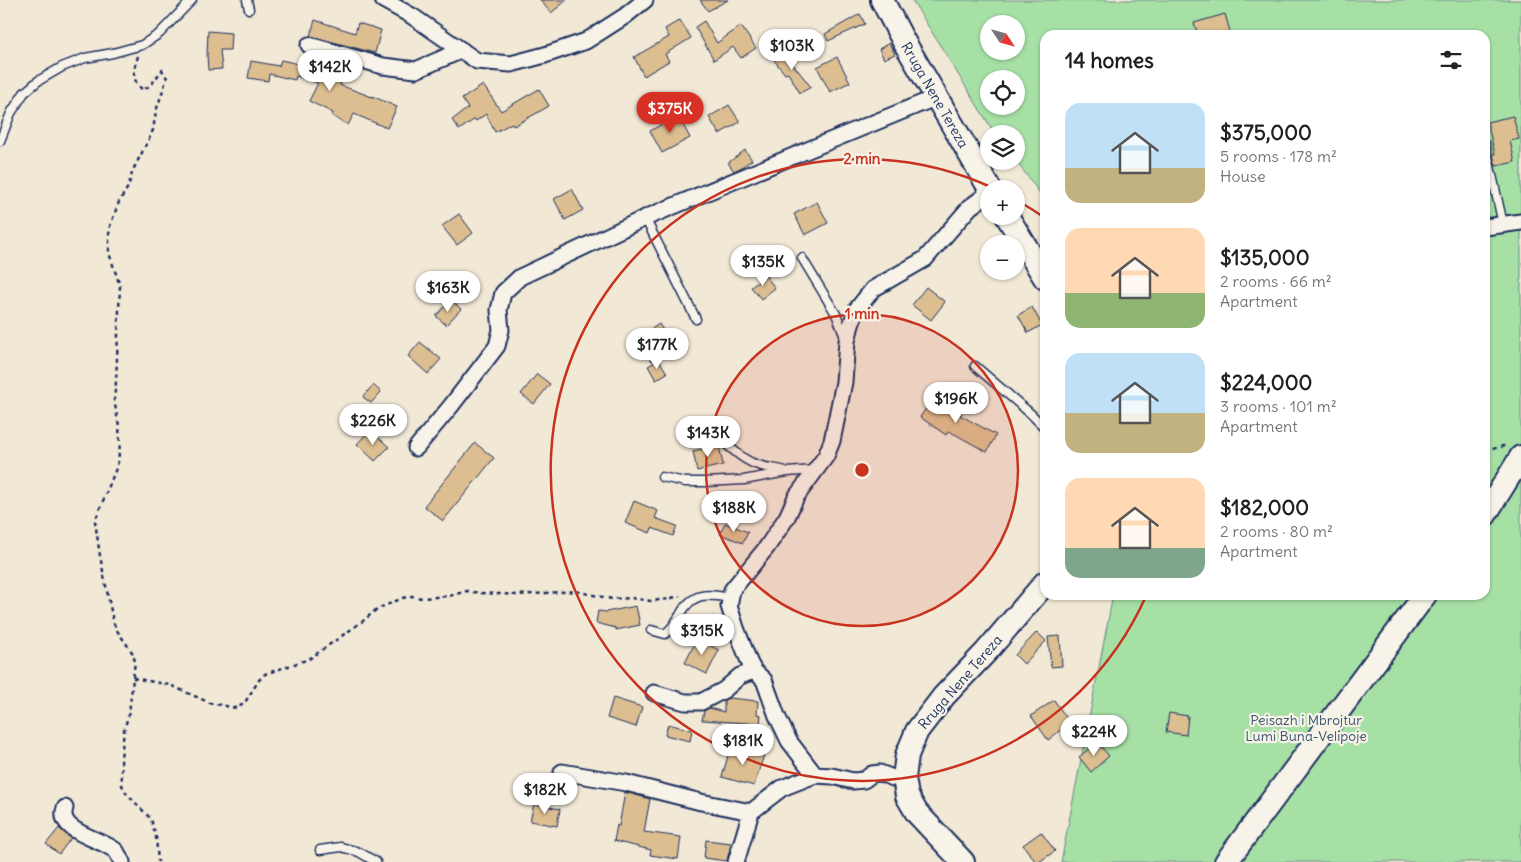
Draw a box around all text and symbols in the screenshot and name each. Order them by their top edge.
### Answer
north arrow [980,15,1025,60]
map controls [980,15,1025,280]
pin: $103K [757,28,827,71]
text: $103K [770,35,814,55]
street label: Rruga Nene Tereza [897,39,973,151]
icon: filters [1437,46,1465,74]
text: 14 homes [1065,47,1154,74]
pin: $142K [295,49,365,92]
text: $142K [309,56,351,76]
button: locate [980,70,1025,115]
pin: $375K [635,92,705,134]
text: $375K [648,98,692,118]
text: $375,000 [1220,119,1312,146]
icon: home [1105,123,1165,183]
button: layers [980,125,1025,170]
text: 5 rooms · 178 m² [1220,146,1337,166]
text: 2 min [844,149,881,168]
text: House [1220,166,1266,186]
button: + [980,180,1025,225]
button: − [980,235,1025,280]
pin: $135K [728,244,798,287]
text: $135,000 [1220,244,1309,271]
icon: home [1105,248,1165,308]
text: $135K [741,251,785,271]
pin: $163K [413,270,483,313]
text: 2 rooms · 66 m² [1220,271,1332,291]
text: $163K [426,277,470,297]
text: Apartment [1220,291,1298,311]
text: 1 min [845,304,880,323]
pin: $177K [622,328,692,370]
text: $177K [637,334,677,354]
text: $224,000 [1220,369,1312,396]
icon: home [1105,373,1165,433]
pin: $196K [921,382,991,424]
text: $196K [934,388,978,408]
text: 3 rooms · 101 m² [1220,396,1337,416]
pin: $226K [338,404,408,446]
text: $226K [350,410,396,430]
pin: $143K [673,416,743,458]
text: Apartment [1220,416,1298,436]
text: $143K [686,422,730,442]
centre of rings [853,461,871,479]
pin: $188K [699,490,769,533]
text: $182,000 [1220,494,1309,521]
text: $188K [712,497,756,517]
icon: home [1105,498,1165,558]
text: 2 rooms · 80 m² [1220,521,1333,541]
text: Apartment [1220,541,1298,561]
pin: $315K [667,614,737,656]
text: $315K [680,620,724,640]
street label: Rruga Nene Tereza [914,631,1006,733]
park label: Peisazh i Mbrojtur Lumi Buna-Velipoje [1245,711,1367,745]
pin: $224K [1059,714,1129,757]
text: $224K [1071,721,1117,741]
pin: $181K [708,724,778,766]
text: $181K [723,730,763,750]
pin: $182K [510,772,580,815]
text: $182K [524,779,566,799]

